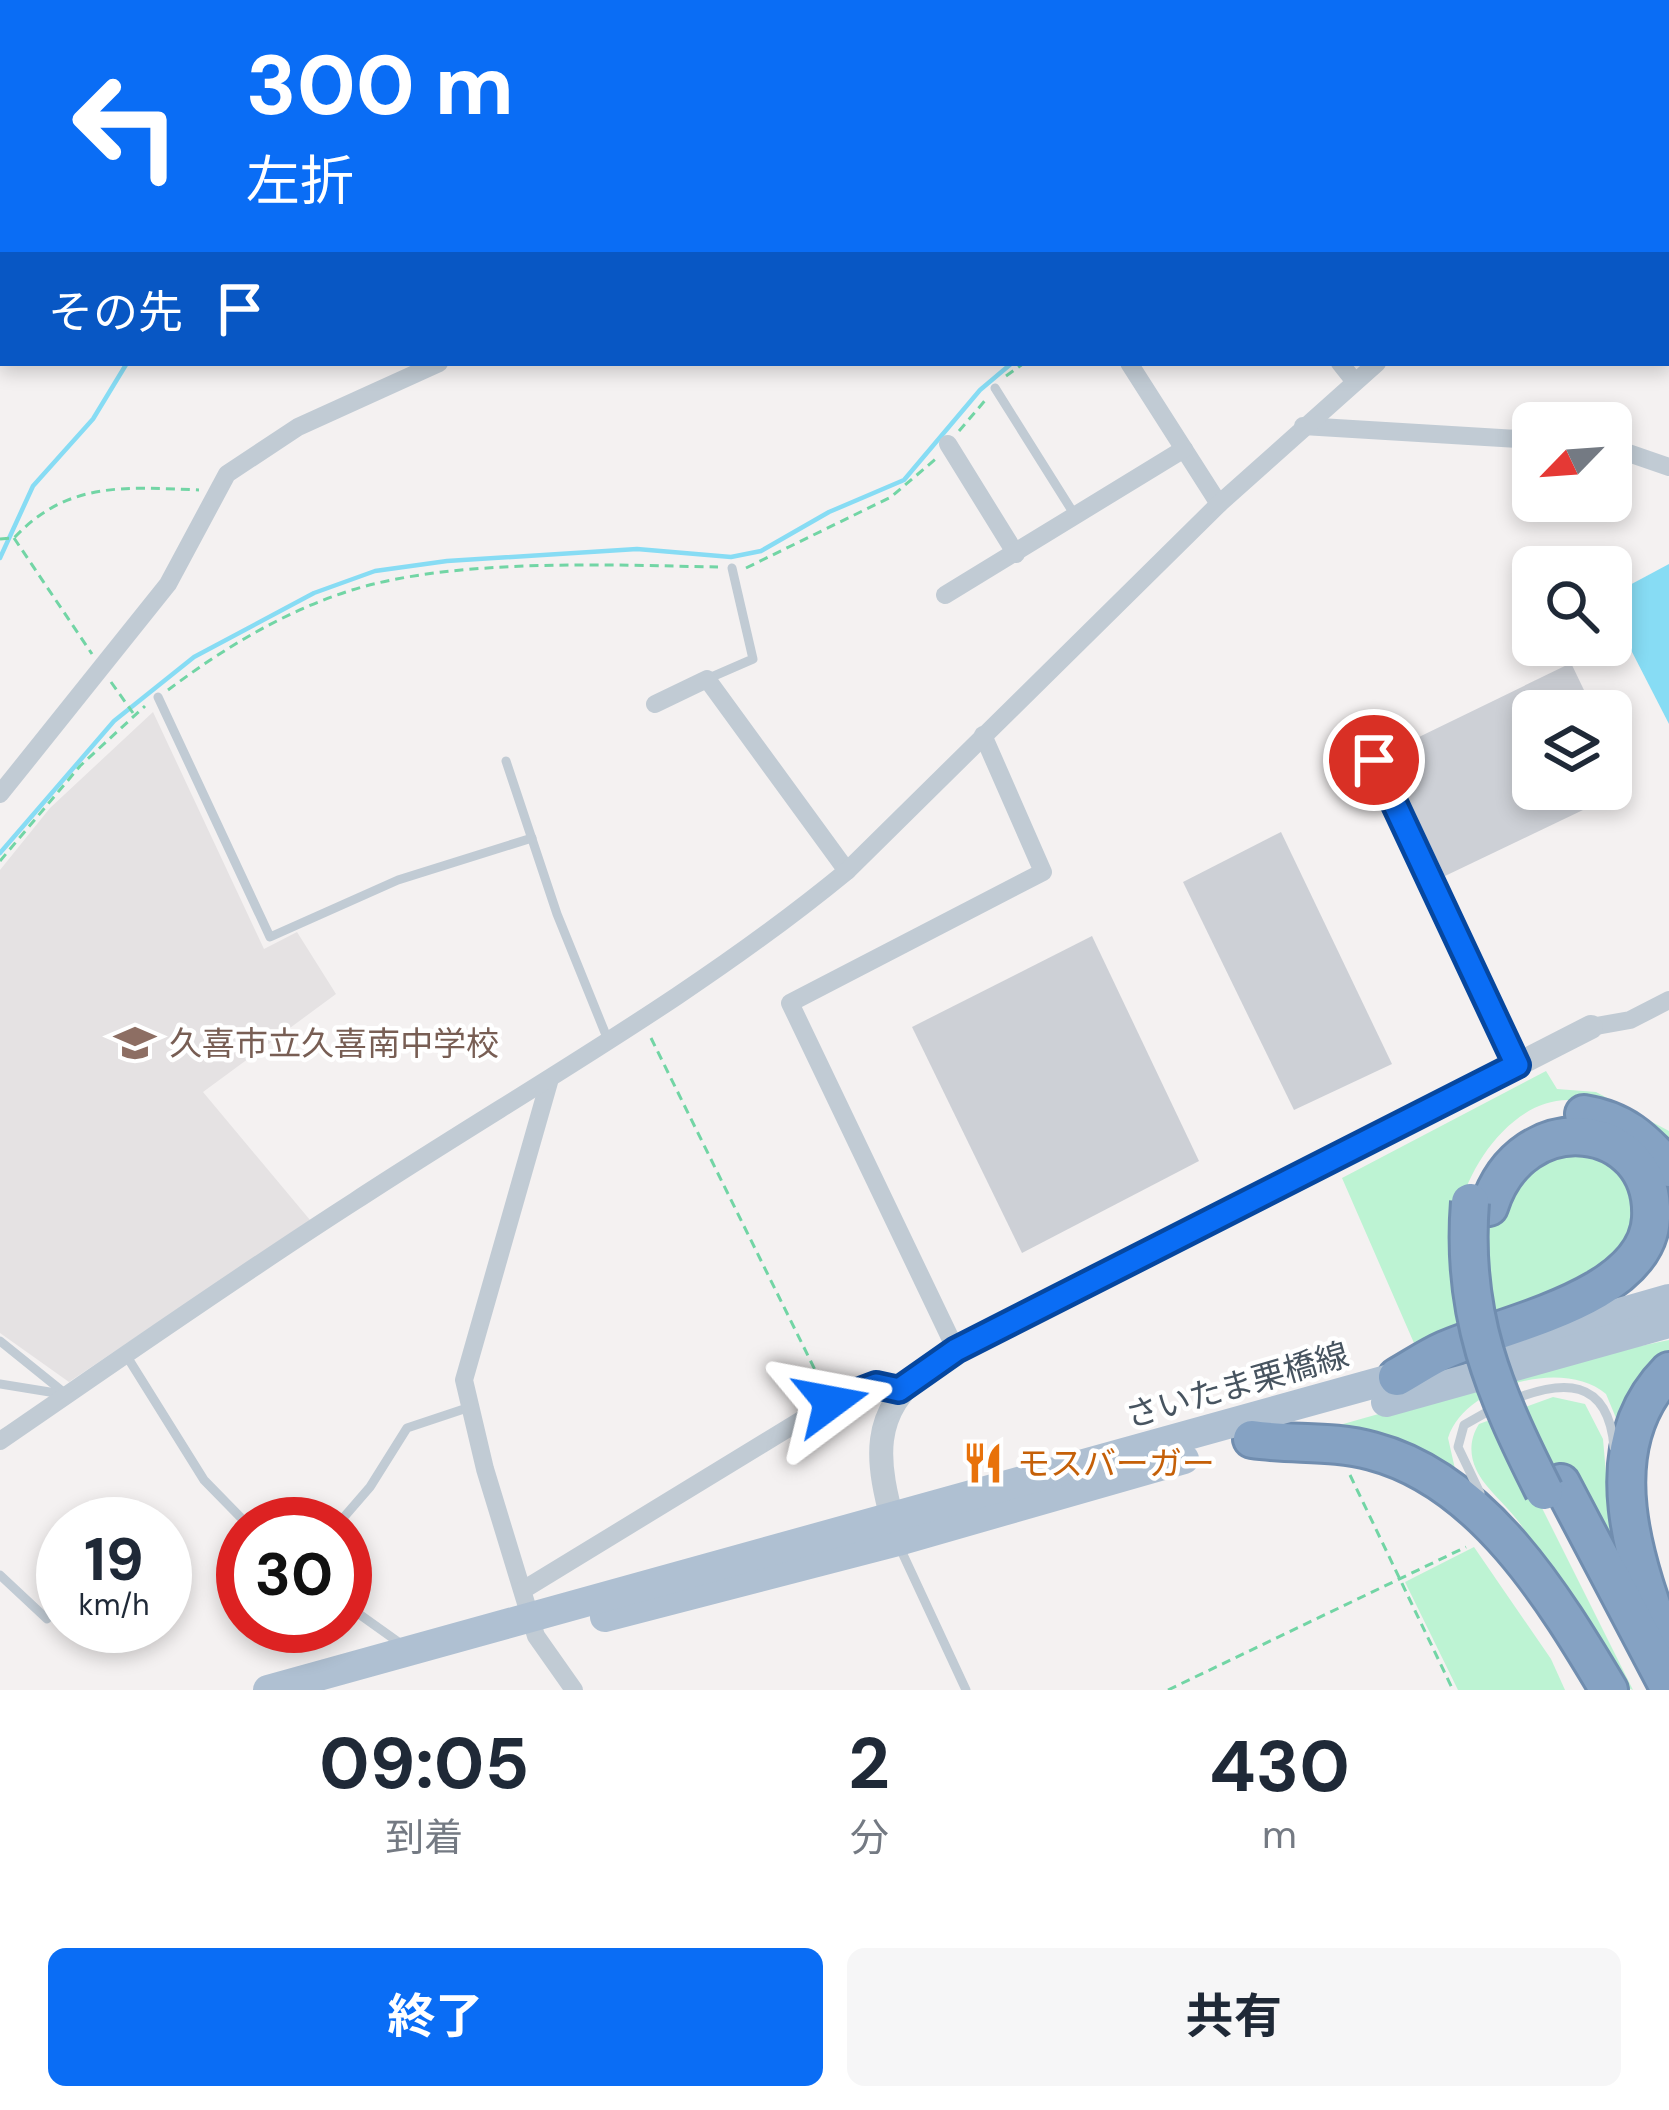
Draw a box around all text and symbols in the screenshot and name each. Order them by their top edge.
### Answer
text: 300 m [246,31,514,140]
icon: left [48,48,204,204]
text: 左折 [246,146,354,217]
icon: arrive [207,276,273,342]
text: その先 [48,283,183,342]
north arrow [1512,402,1632,522]
map controls [1512,402,1632,810]
button: search [1512,546,1632,666]
button: layers [1512,690,1632,810]
pin [1323,709,1425,811]
icon: arrive [1341,727,1407,793]
school or university icon: 久喜市立久喜南中学校 [112,1020,158,1066]
place label: 久喜市立久喜南中学校 [169,1022,499,1065]
street label: さいたま栗橋線 [1121,1333,1353,1437]
position arrow [768,1339,894,1465]
restaurant icon: モスバーガー [960,1440,1006,1486]
place label: モスバーガー [1017,1442,1215,1485]
speed limit sign: 30 [216,1497,372,1653]
text: 19 [84,1520,144,1599]
text: km/h [79,1585,149,1624]
text: 09:05 [319,1717,529,1810]
text: 2 [848,1717,890,1810]
text: 430 [1209,1720,1350,1813]
text: m [1262,1809,1297,1860]
text: 到着 [385,1812,463,1863]
text: 分 [850,1812,889,1863]
button: 終了 [48,1948,823,2086]
button: 共有 [847,1948,1621,2086]

